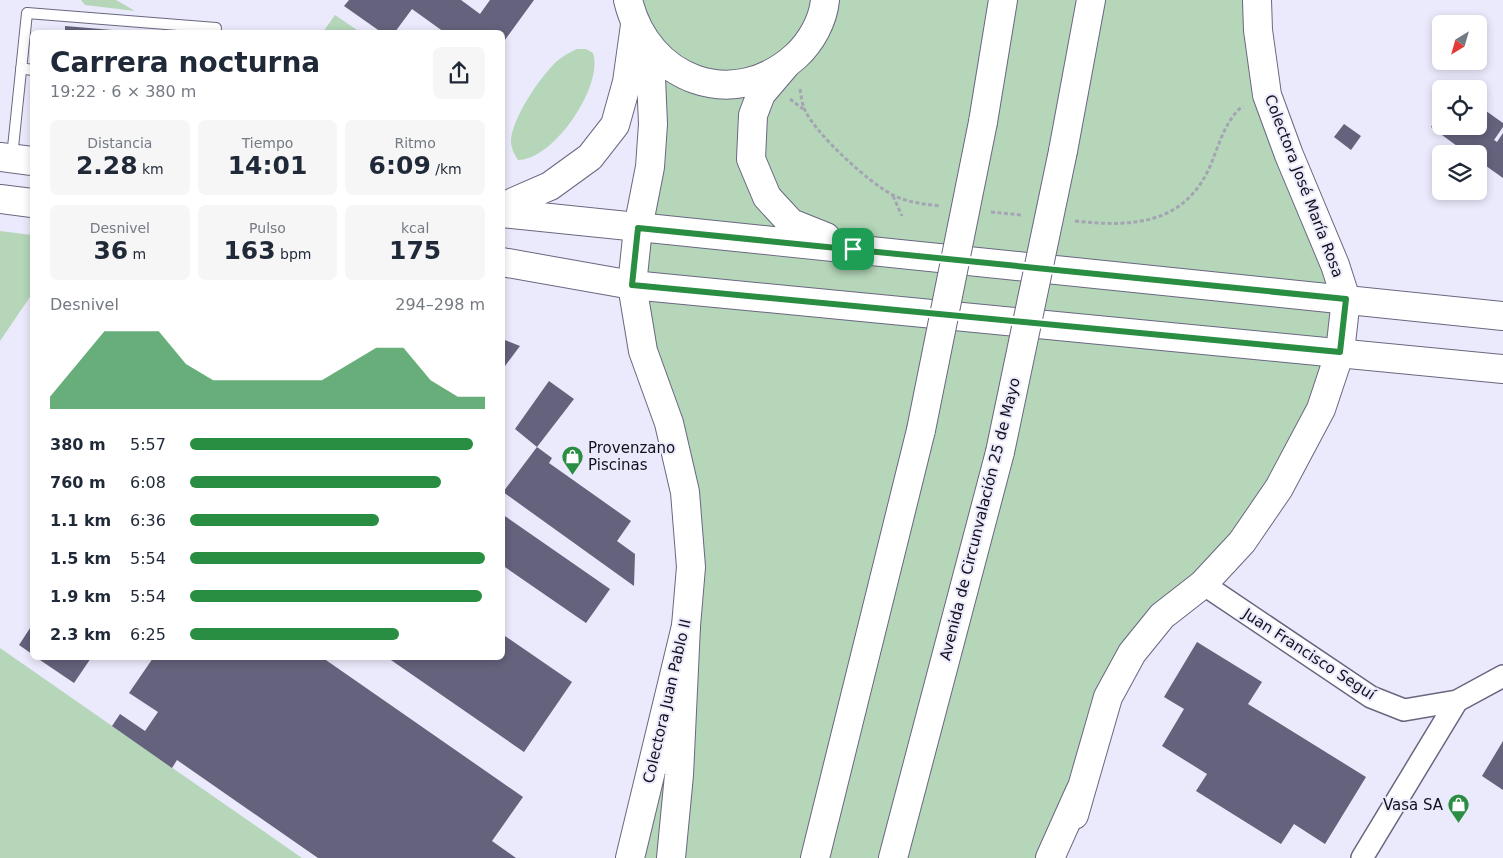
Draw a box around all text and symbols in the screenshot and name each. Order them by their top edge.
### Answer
north arrow [1432,15,1488,70]
map controls [1432,15,1487,200]
text: Carrera nocturna [50,46,320,79]
button: share [433,47,485,99]
button: locate [1432,80,1487,135]
text: 19:22 · 6 × 380 m [50,82,196,101]
street label: Colectora José María Rosa [1261,92,1347,280]
text: Distancia [87,135,152,151]
text: Tiempo [242,135,293,151]
text: Ritmo [395,135,436,151]
button: layers [1432,145,1487,200]
text: 2.28 [76,151,138,180]
text: 14:01 [228,151,307,180]
text: 6:09 [369,151,431,180]
text: km [138,161,164,177]
text: /km [431,161,462,177]
text: Desnivel [90,220,150,236]
text: Pulso [249,220,286,236]
text: kcal [401,220,429,236]
pin [832,228,874,270]
icon: arrive [839,235,867,263]
text: 36 [93,236,128,265]
text: 163 [223,236,276,265]
text: 175 [389,236,441,265]
text: m [128,246,146,262]
text: bpm [276,246,312,262]
text: Desnivel [50,295,119,314]
text: 294–298 m [395,295,485,314]
street label: Avenida de Circunvalación 25 de Mayo [936,376,1024,662]
text: 380 m [50,435,106,454]
text: 5:57 [130,435,166,454]
place label: Provenzano Piscinas [588,439,675,474]
shop icon: Provenzano Piscinas [560,445,584,476]
text: 760 m [50,473,106,492]
text: 6:08 [130,473,166,492]
text: 1.1 km [50,511,111,530]
text: 6:36 [130,511,166,530]
text: 1.5 km [50,549,111,568]
text: 5:54 [130,549,166,568]
text: 1.9 km [50,587,111,606]
text: 5:54 [130,587,166,606]
street label: Juan Francisco Seguí [1239,604,1379,704]
street label: Colectora Juan Pablo II [639,617,695,785]
text: 2.3 km [50,625,111,644]
text: 6:25 [130,625,166,644]
shop icon: Vasa SA [1447,793,1471,824]
place label: Vasa SA [1383,796,1444,814]

